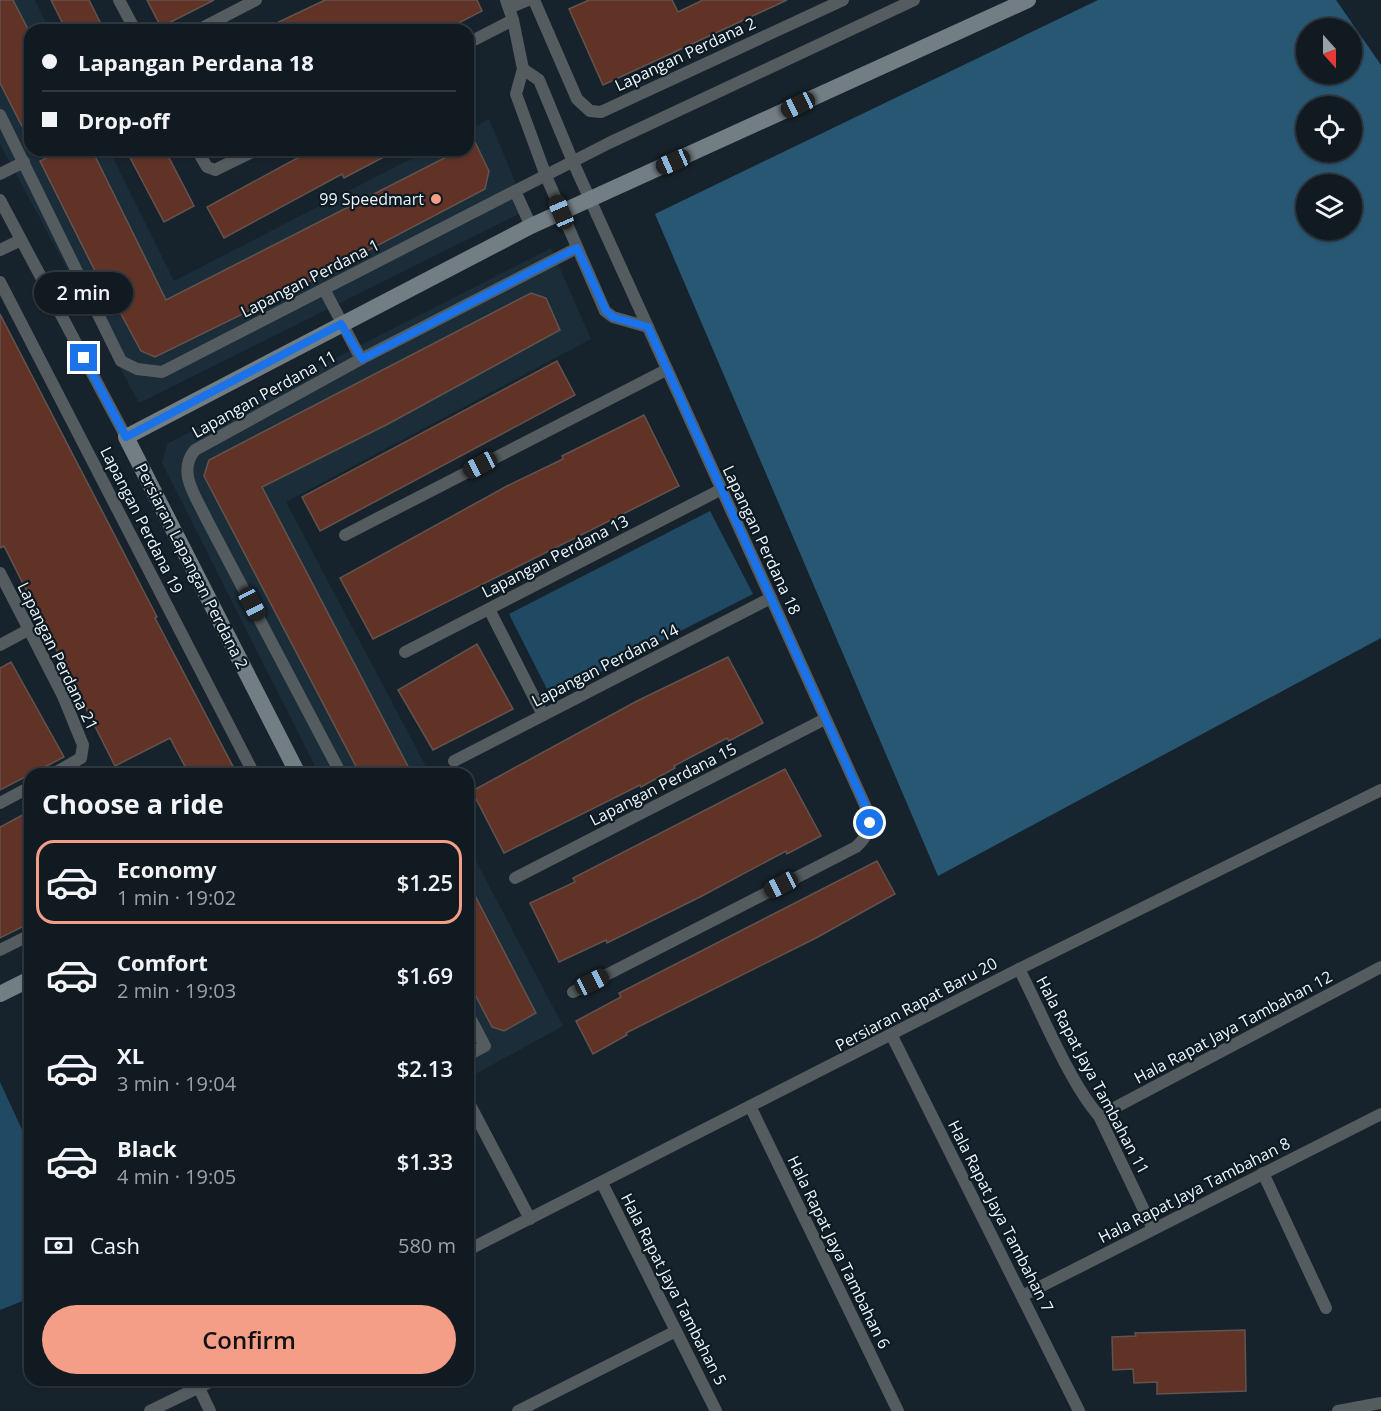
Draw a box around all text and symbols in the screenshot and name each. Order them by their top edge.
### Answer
street label: Lapangan Perdana 2 [611,12,759,96]
north arrow [1296,18,1362,84]
map controls [1296,18,1362,240]
text: Lapangan Perdana 18 [78,47,314,77]
car [778,89,818,121]
button: locate [1296,96,1362,162]
text: Drop-off [78,105,170,135]
car [653,146,693,178]
button: layers [1296,174,1362,240]
place label: 99 Speedmart [319,188,424,210]
marker: 99 Speedmart [429,192,443,206]
car [546,192,576,232]
street label: Lapangan Perdana 1 [237,233,383,323]
callout: 2 min [34,271,134,313]
text: 2 min [57,279,111,306]
route end [70,344,97,371]
street label: Lapangan Perdana 11 [188,345,340,443]
street label: Lapangan Perdana 19 [95,443,189,597]
car [460,449,500,481]
street label: Persiaran Lapangan Perdana 2 [130,459,254,673]
street label: Lapangan Perdana 18 [718,462,806,618]
street label: Lapangan Perdana 13 [478,509,632,603]
street label: Lapangan Perdana 21 [13,578,103,734]
car [236,584,268,624]
street label: Lapangan Perdana 14 [528,618,682,712]
street label: Lapangan Perdana 15 [586,737,740,831]
text: Choose a ride [42,785,224,822]
route start [856,809,883,836]
text: Economy [117,854,216,884]
icon: car [45,855,99,909]
text: $1.25 [397,867,453,897]
car [761,869,801,901]
text: 1 min · 19:02 [117,884,236,911]
text: Comfort [117,947,208,977]
icon: car [45,948,99,1002]
street label: Persiaran Rapat Baru 20 [831,952,1001,1056]
text: $1.69 [397,960,453,990]
street label: Hala Rapat Jaya Tambahan 12 [1130,965,1336,1089]
car [572,966,612,998]
street label: Hala Rapat Jaya Tambahan 11 [1031,972,1155,1178]
text: 2 min · 19:03 [117,977,236,1004]
text: XL [117,1040,144,1070]
icon: car [45,1041,99,1095]
text: $2.13 [397,1053,453,1083]
text: 3 min · 19:04 [117,1070,236,1097]
street label: Hala Rapat Jaya Tambahan 7 [943,1116,1059,1316]
street label: Hala Rapat Jaya Tambahan 8 [1094,1132,1294,1248]
text: Black [117,1133,177,1163]
icon: car [45,1134,99,1188]
text: $1.33 [397,1146,453,1176]
street label: Hala Rapat Jaya Tambahan 6 [783,1152,895,1352]
text: 4 min · 19:05 [117,1163,236,1190]
street label: Hala Rapat Jaya Tambahan 5 [616,1189,732,1389]
icon: cash [42,1229,75,1262]
text: Cash [90,1230,140,1260]
text: 580 m [398,1232,456,1259]
button: Confirm [42,1305,456,1374]

